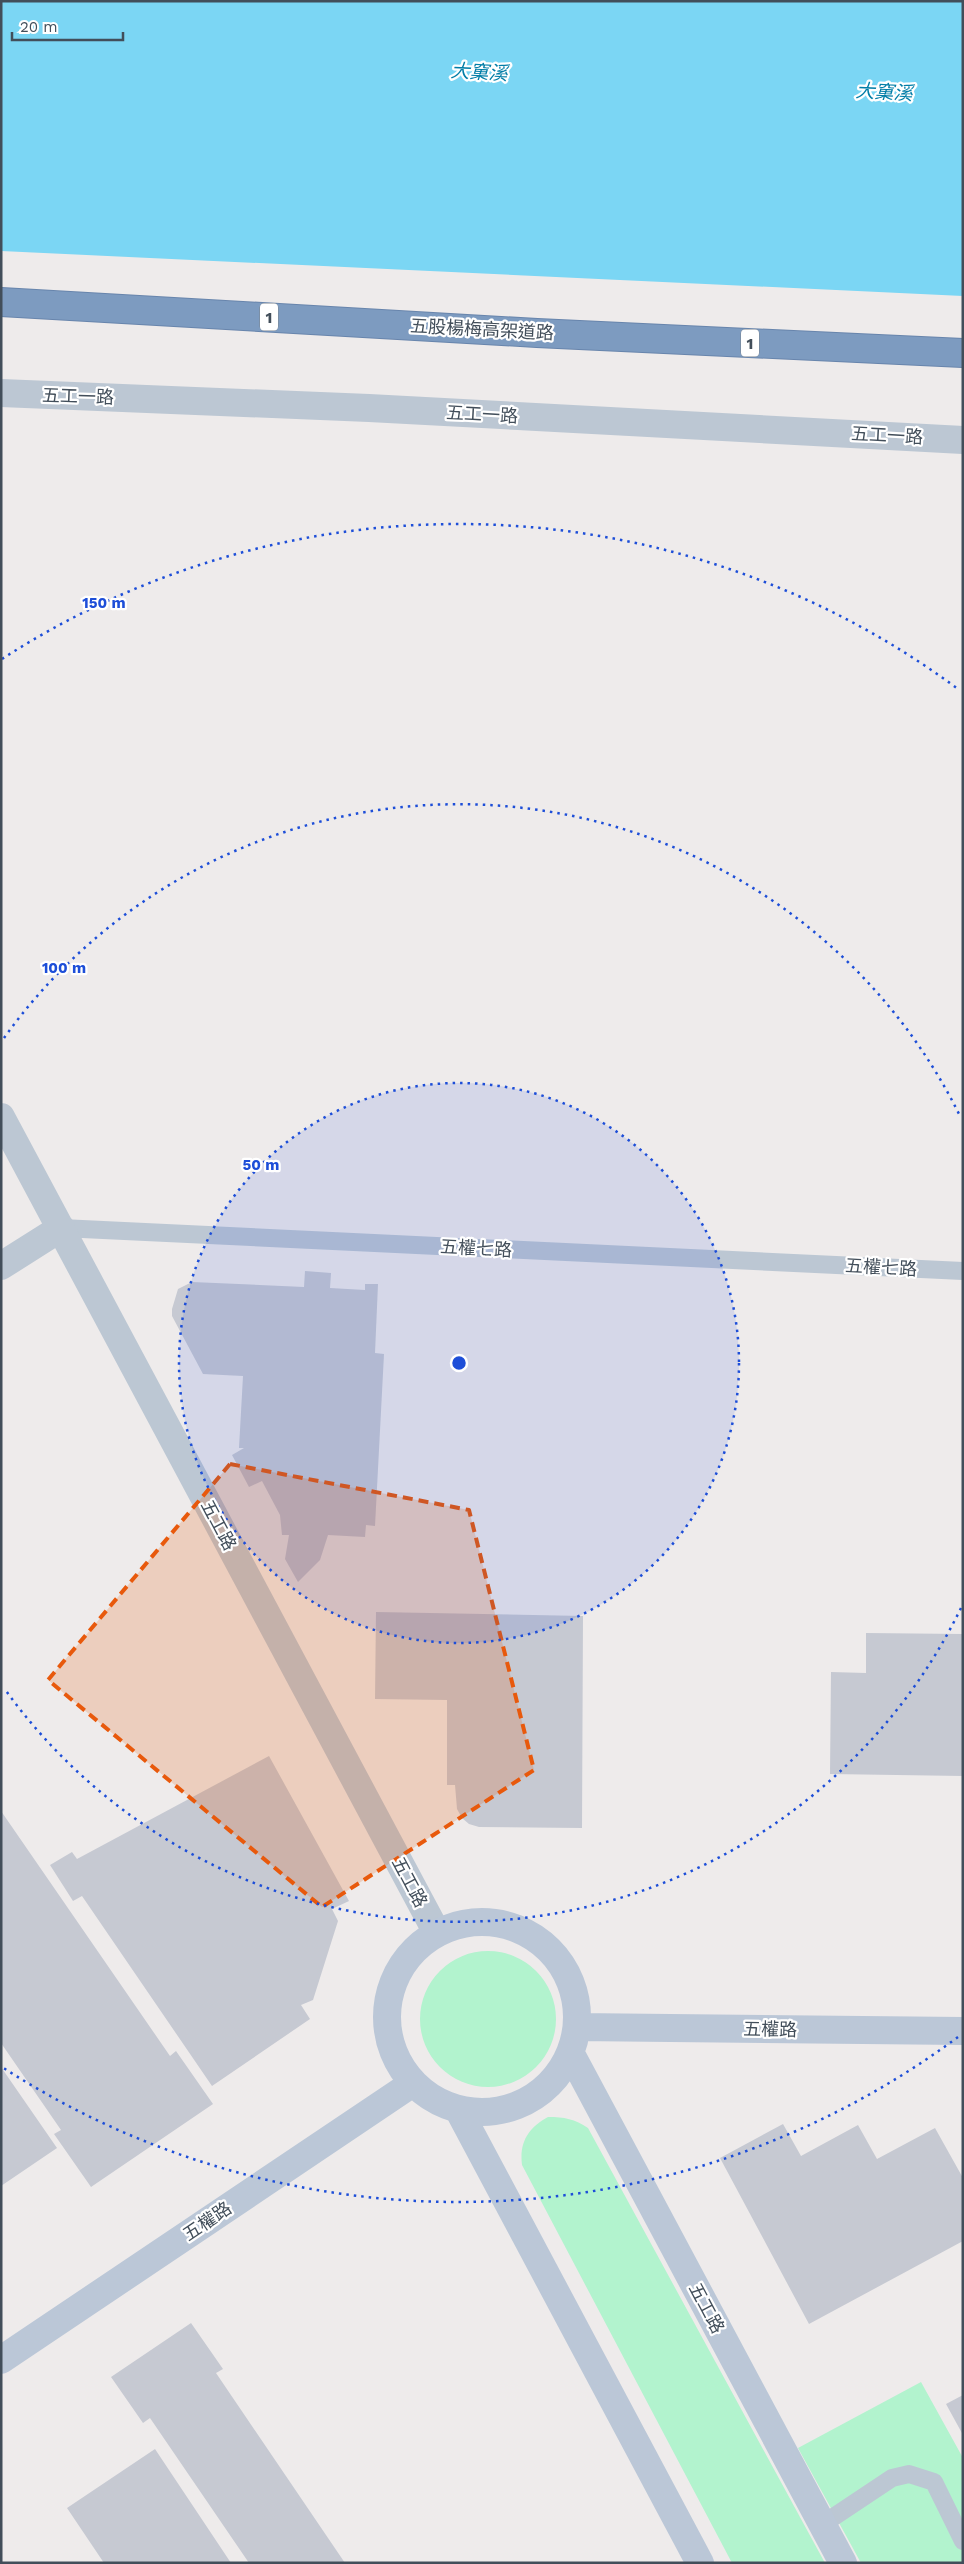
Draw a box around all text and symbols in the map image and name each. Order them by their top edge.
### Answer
scale bar [12,10,124,42]
text: 20 m [20,18,58,36]
water label: 大窠溪 [450,59,511,85]
water label: 大窠溪 [855,79,916,105]
road number: 1 [260,304,278,330]
street label: 五股楊梅高架道路 [410,315,554,343]
road number: 1 [741,329,759,356]
street label: 五工一路 [42,384,114,408]
street label: 五工一路 [445,402,519,426]
street label: 五工一路 [850,423,924,447]
text: 150 m [82,594,126,612]
text: 100 m [42,959,86,977]
text: 50 m [243,1156,279,1174]
street label: 五權七路 [439,1236,513,1260]
street label: 五權七路 [844,1255,918,1279]
centre of rings [450,1354,468,1372]
street label: 五工路 [197,1496,241,1554]
street label: 五工路 [388,1853,432,1911]
street label: 五權路 [743,2018,797,2040]
street label: 五權路 [179,2197,235,2245]
street label: 五工路 [685,2279,729,2337]

